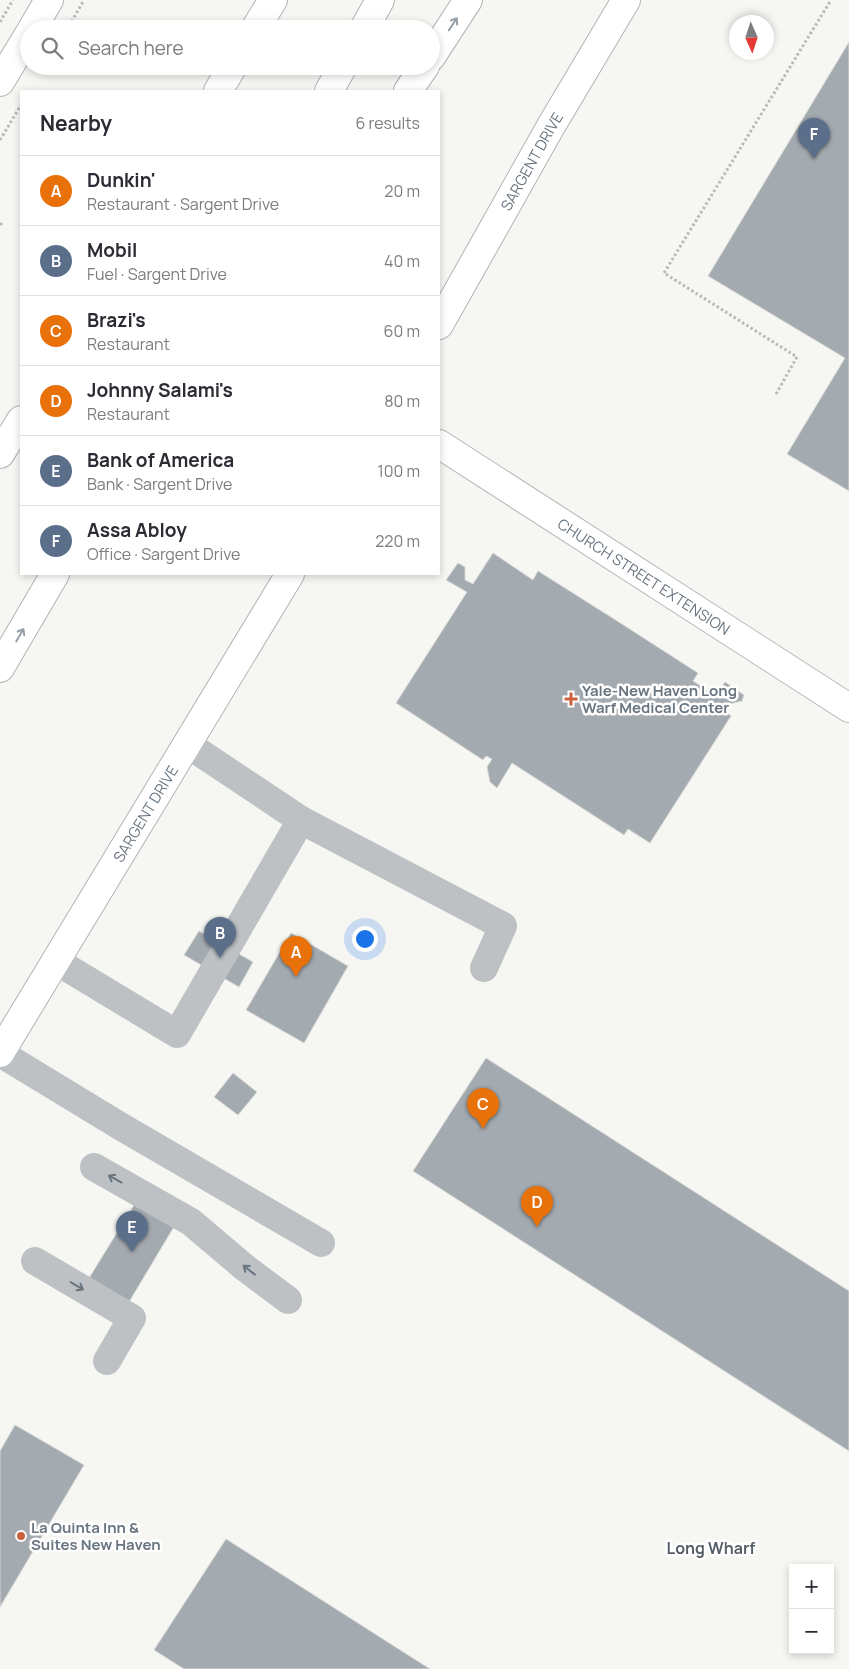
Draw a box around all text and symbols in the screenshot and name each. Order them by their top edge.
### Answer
north arrow [729,15,774,60]
one-way arrow [448,17,458,31]
search box [20,20,440,75]
icon: search [38,34,66,62]
text: Search here [78,35,184,61]
street label: SARGENT DRIVE [495,108,567,214]
text: Nearby [40,109,112,137]
text: 6 results [355,112,420,134]
pin: F [798,118,830,159]
text: Dunkin' [87,167,156,193]
text: A [51,180,61,202]
text: 20 m [384,180,420,202]
text: Restaurant · Sargent Drive [87,193,279,215]
text: Mobil [87,237,137,263]
text: B [51,250,61,272]
text: 40 m [384,250,420,272]
text: Fuel · Sargent Drive [87,263,227,285]
text: Brazi's [87,307,145,333]
text: C [50,320,62,342]
text: 60 m [384,320,420,342]
text: Restaurant [87,333,170,355]
text: Johnny Salami's [87,377,233,403]
text: D [50,390,62,412]
text: 80 m [384,390,420,412]
text: Restaurant [87,403,170,425]
text: Bank of America [87,447,234,473]
text: E [51,460,61,482]
text: 100 m [377,460,420,482]
text: Bank · Sargent Drive [87,473,232,495]
street label: CHURCH STREET EXTENSION [554,513,734,639]
text: Assa Abloy [87,517,187,543]
text: F [52,530,60,552]
text: 220 m [375,530,420,552]
text: Office · Sargent Drive [87,543,240,565]
one-way arrow [15,628,25,642]
place label: Yale-New Haven Long Warf Medical Center [582,680,737,718]
marker: Yale-New Haven Long Warf Medical Center [564,692,578,706]
street label: SARGENT DRIVE [108,761,182,866]
pin: B [204,917,236,958]
your location [352,926,378,952]
pin: A [280,936,312,977]
pin: C [467,1088,499,1129]
one-way arrow [109,1174,123,1184]
pin: D [521,1186,553,1227]
pin: E [116,1211,148,1252]
one-way arrow [243,1265,256,1276]
one-way arrow [69,1282,84,1292]
place label: La Quinta Inn & Suites New Haven [31,1517,161,1555]
marker: La Quinta Inn & Suites New Haven [15,1530,27,1542]
district label: Long Wharf [667,1537,755,1559]
map controls [789,1564,834,1654]
button: + [789,1564,834,1609]
button: − [789,1609,834,1654]

